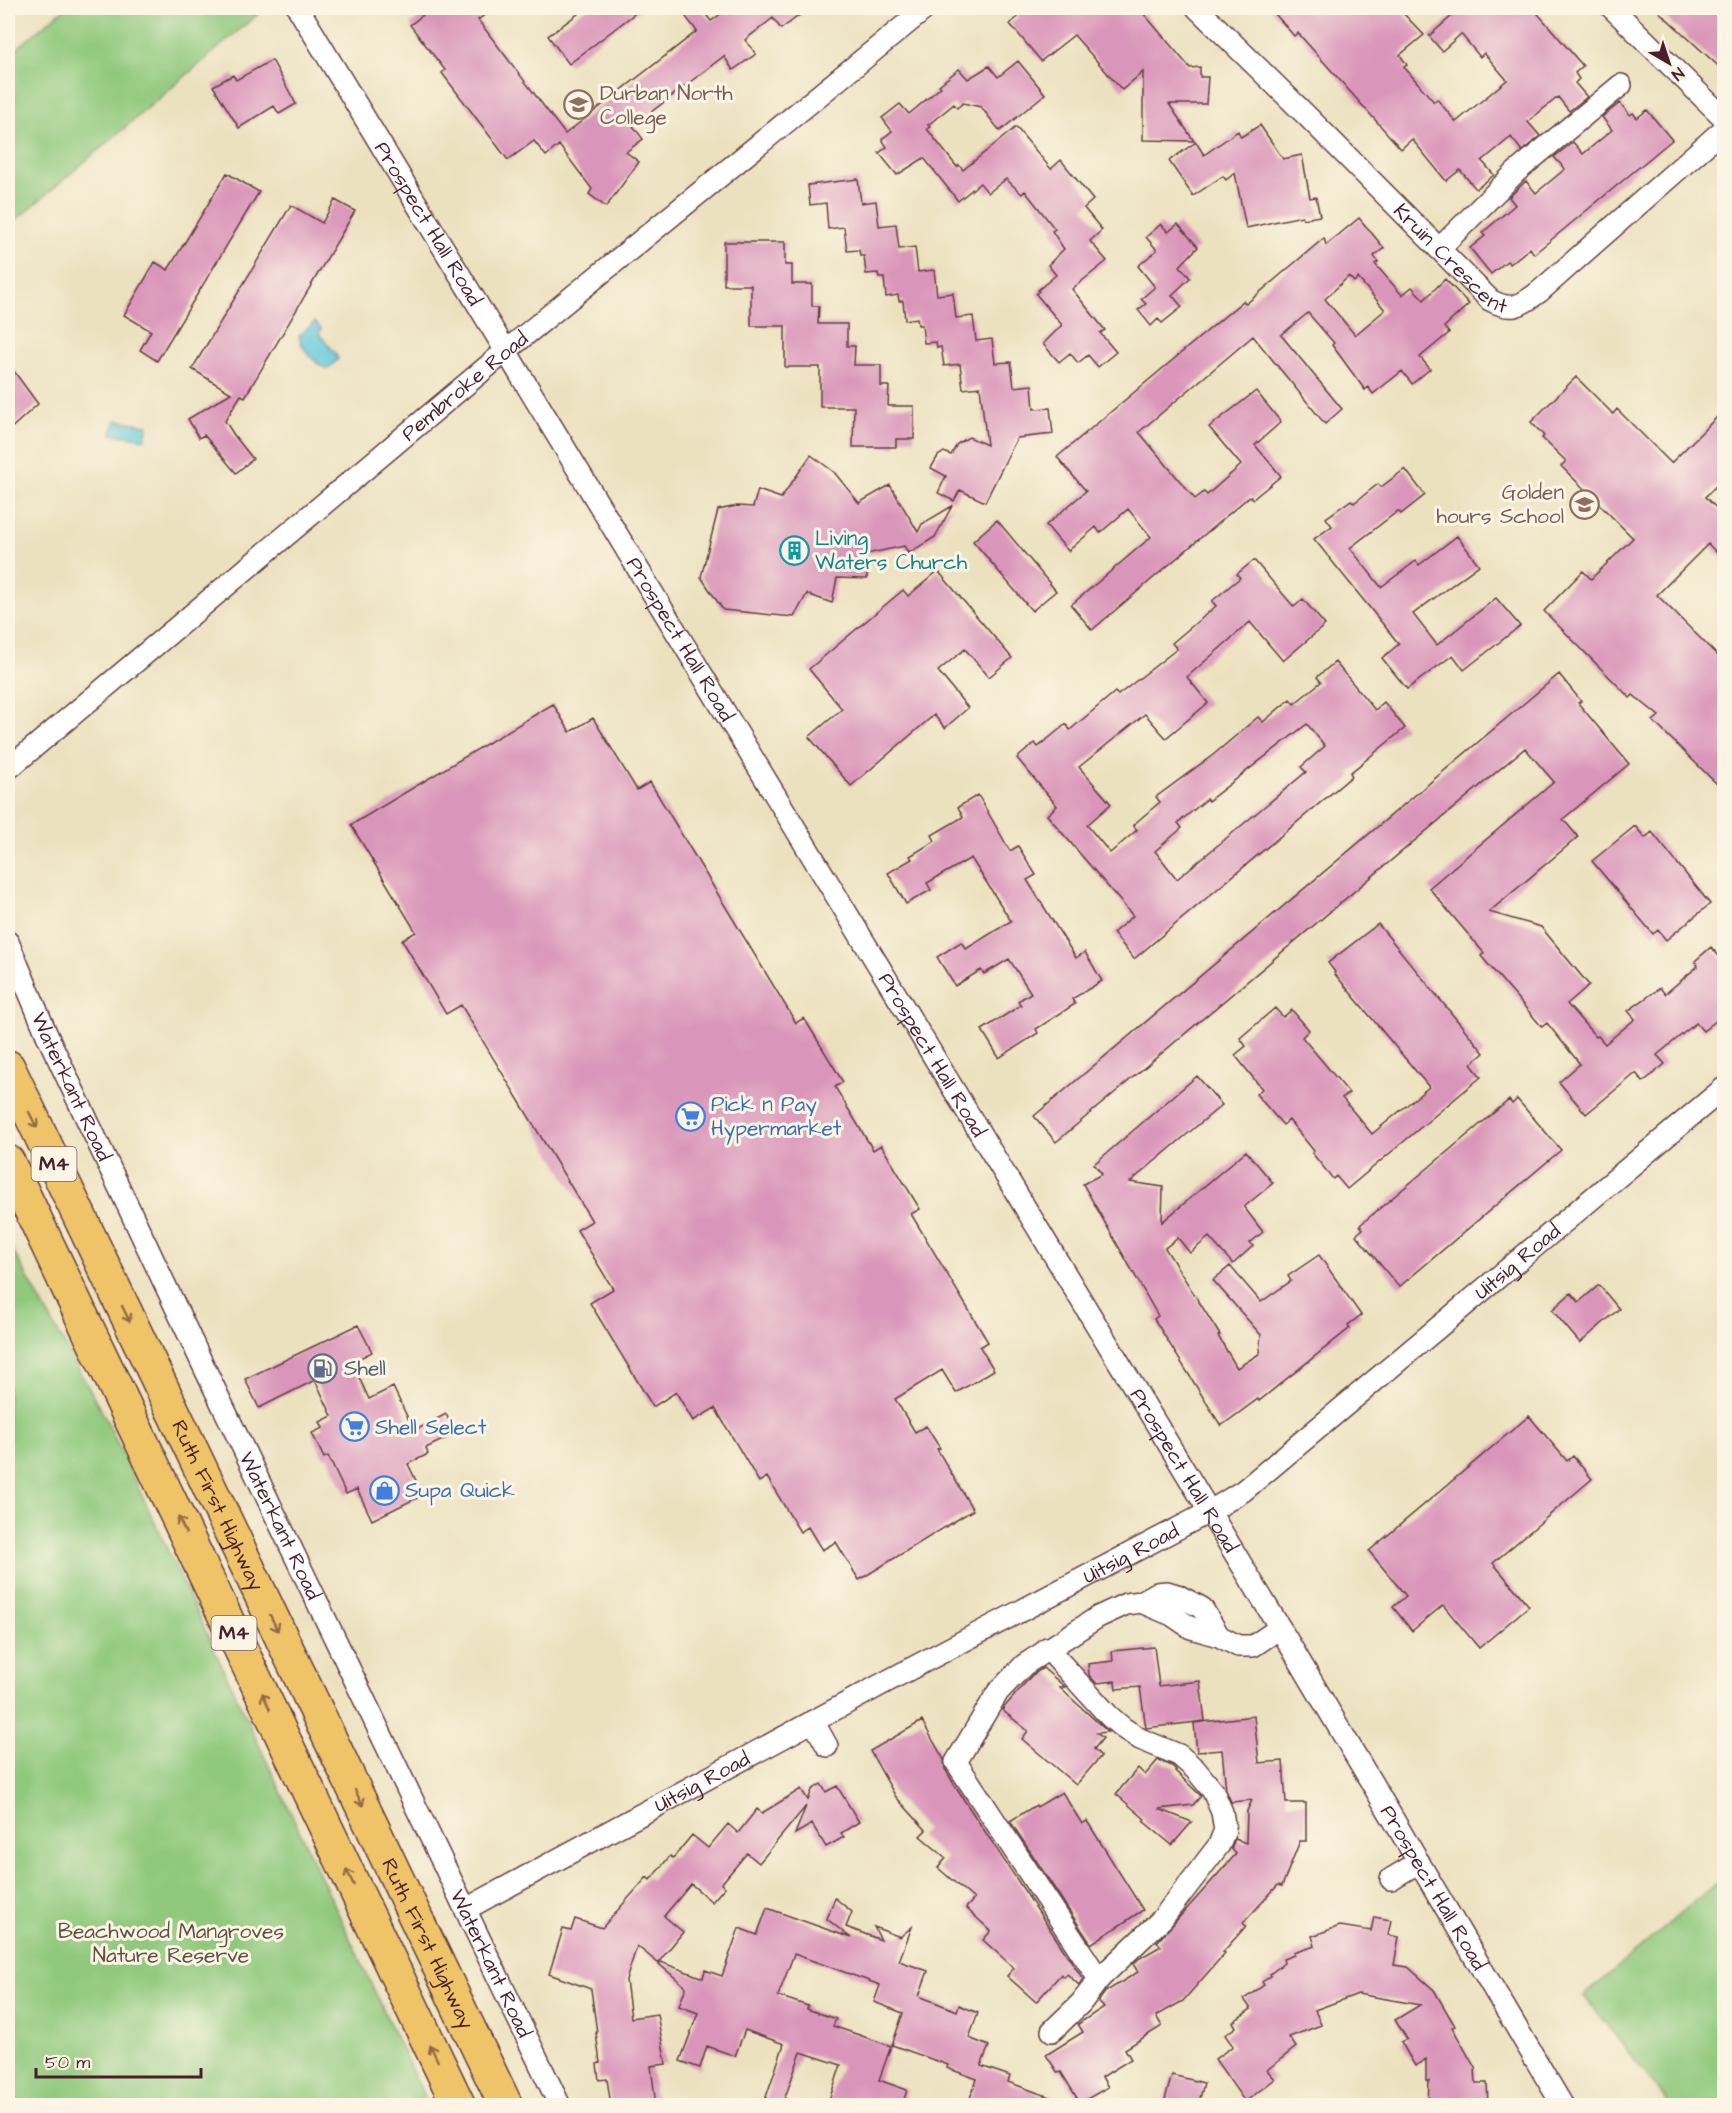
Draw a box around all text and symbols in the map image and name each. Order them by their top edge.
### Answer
north arrow [1639,33,1699,93]
text: N [1667,62,1689,86]
place label: Durban North College [600,79,733,134]
school or university icon: Durban North College [563,89,595,121]
street label: Prospect Hall Road [368,136,490,311]
street label: Kruin Crescent [1387,197,1511,321]
street label: Pembroke Road [395,324,534,447]
place label: Golden hours School [1436,478,1564,531]
school or university icon: Golden hours School [1569,488,1601,520]
place label: Living Waters Church [815,524,968,577]
building icon: Living Waters Church [778,534,810,566]
street label: Prospect Hall Road [620,551,742,727]
street label: Prospect Hall Road [872,967,994,1143]
street label: Waterkant Road [25,1008,119,1166]
place label: Pick n Pay Hypermarket [711,1090,842,1145]
supermarket icon: Pick n Pay Hypermarket [674,1100,706,1132]
one-way arrow [27,1110,39,1128]
road number: M4 [32,1147,76,1181]
street label: Uitsig Road [1468,1216,1567,1306]
one-way arrow [121,1305,133,1323]
fuel station icon: Shell [307,1352,339,1384]
place label: Shell [344,1354,386,1383]
street label: Prospect Hall Road [1123,1383,1245,1558]
supermarket icon: Shell Select [338,1411,370,1443]
place label: Shell Select [375,1413,487,1442]
street label: Ruth First Highway [165,1415,272,1597]
street label: Waterkant Road [232,1447,328,1605]
shop icon: Supa Quick [368,1474,400,1506]
place label: Supa Quick [405,1476,515,1506]
one-way arrow [176,1516,188,1534]
street label: Uitsig Road [1078,1516,1184,1590]
one-way arrow [269,1613,281,1631]
road number: M4 [212,1616,256,1650]
one-way arrow [260,1692,272,1710]
street label: Uitsig Road [649,1744,755,1819]
one-way arrow [353,1789,365,1807]
street label: Prospect Hall Road [1373,1800,1494,1976]
street label: Ruth First Highway [375,1853,482,2035]
one-way arrow [344,1868,356,1886]
street label: Waterkant Road [443,1884,539,2042]
park label: Beachwood Mangroves Nature Reserve [58,1917,284,1970]
scale bar [36,2041,201,2079]
one-way arrow [428,2044,440,2062]
text: 50 m [45,2050,90,2075]

